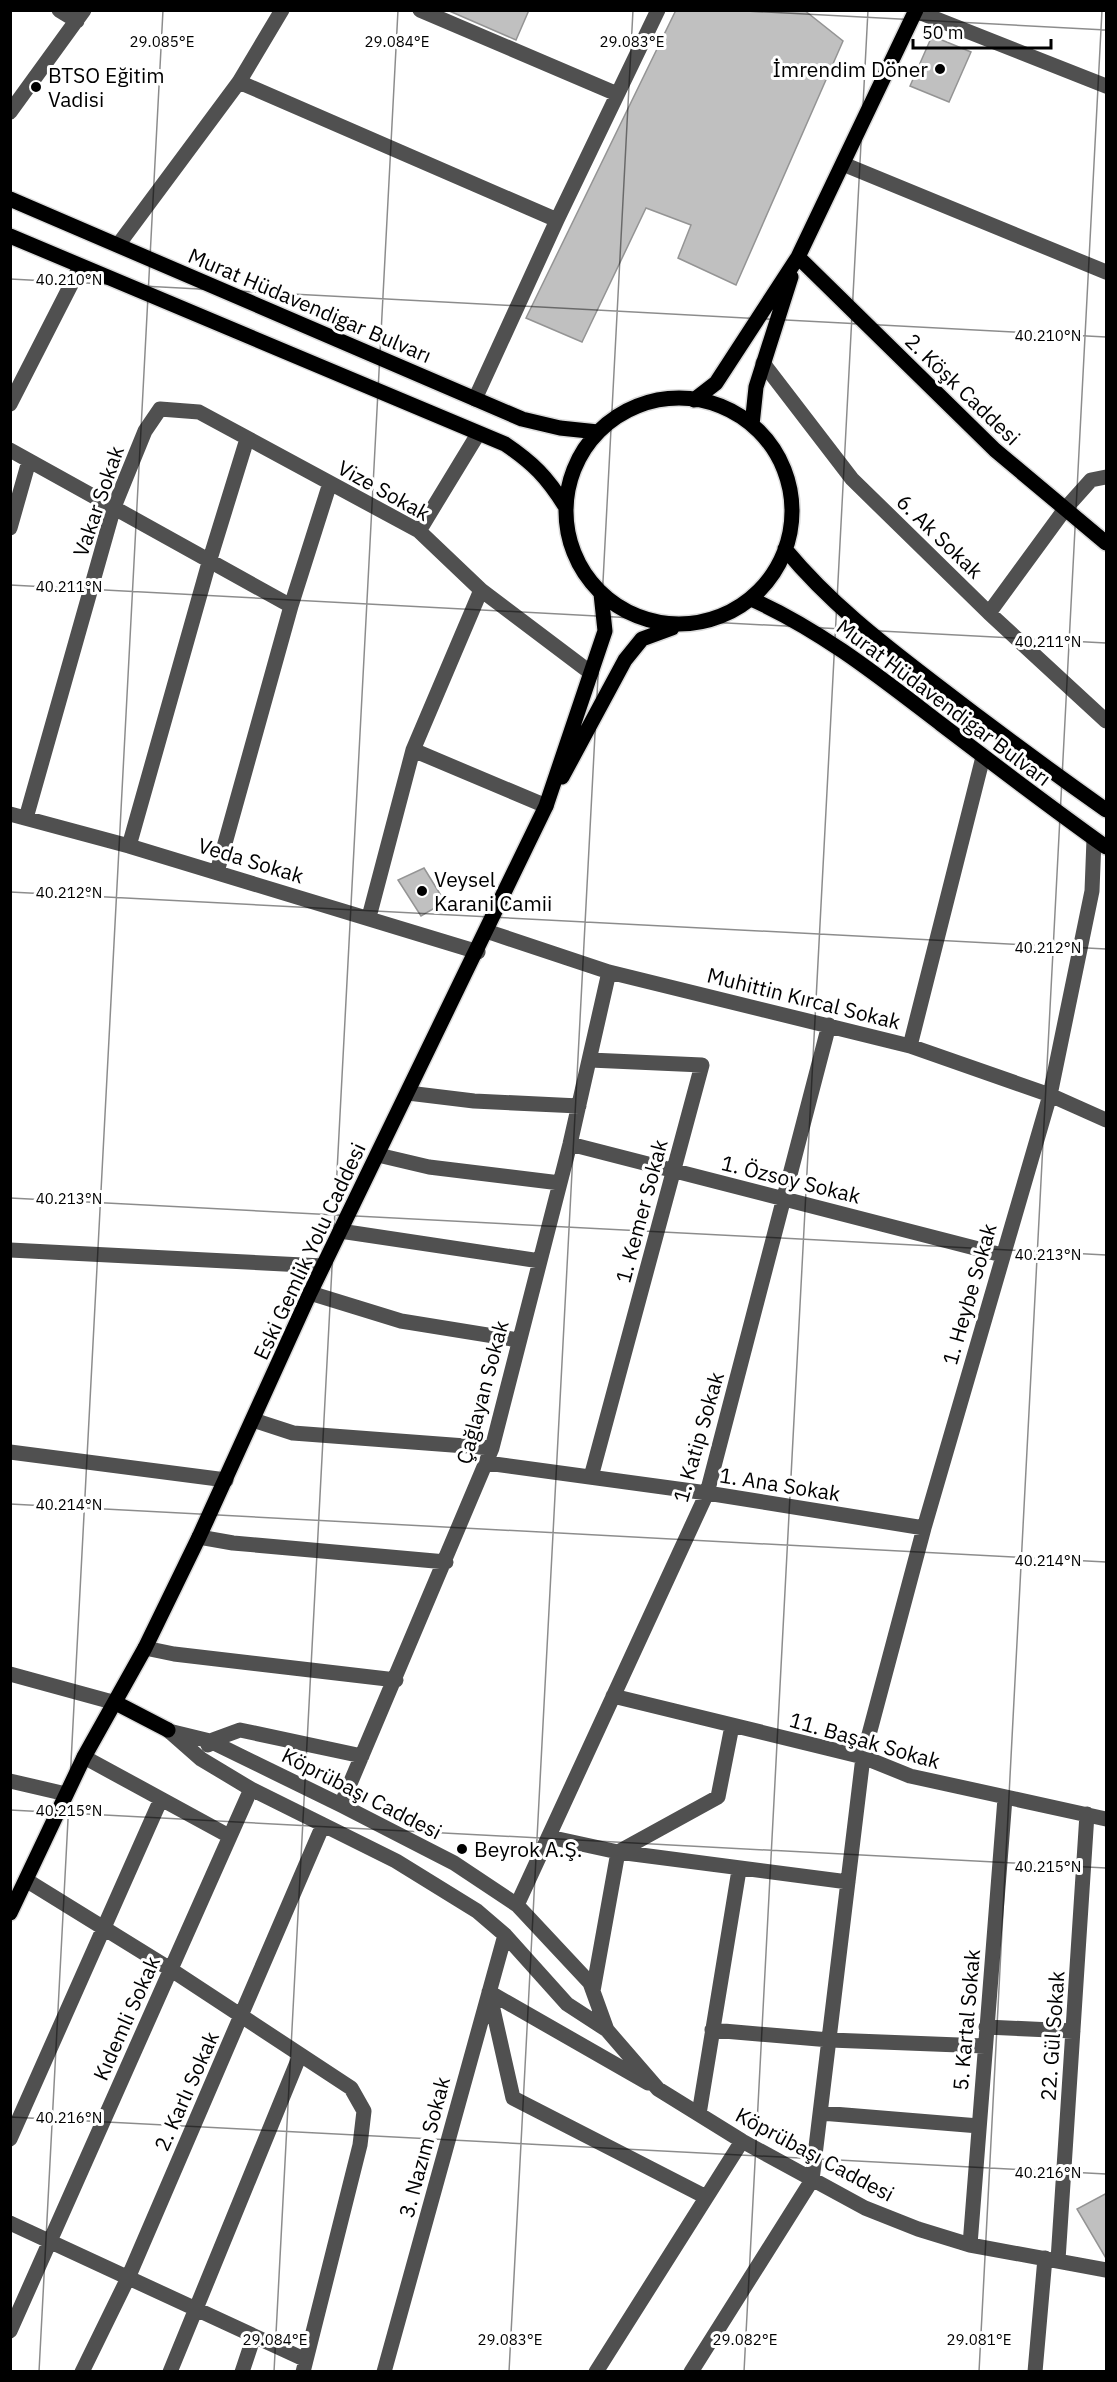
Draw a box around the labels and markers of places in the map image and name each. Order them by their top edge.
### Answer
place label: İmrendim Döner [772,55,928,83]
place label: BTSO Eğitim Vadisi [48,61,165,113]
marker: İmrendim Döner [933,62,947,76]
marker: BTSO Eğitim Vadisi [29,80,43,94]
place label: Veysel Karani Camii [434,865,552,917]
marker: Veysel Karani Camii [415,884,429,898]
place label: Beyrok A.Ş. [474,1835,582,1863]
marker: Beyrok A.Ş. [455,1842,469,1856]

